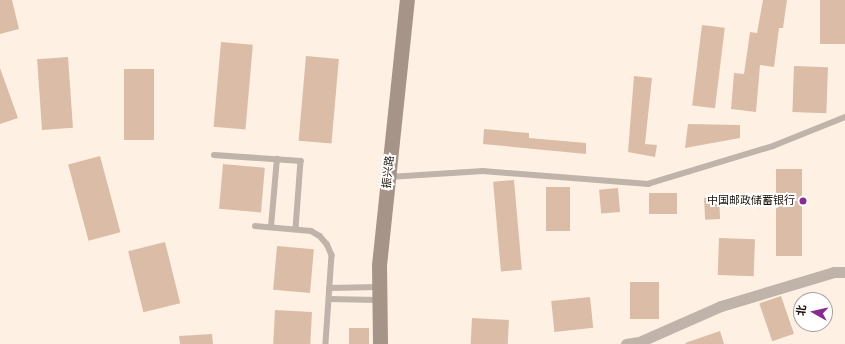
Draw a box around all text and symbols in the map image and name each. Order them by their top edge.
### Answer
street label: 振兴路 [381,155,397,189]
place label: 中国邮政储蓄银行 [707,194,795,208]
marker: 中国邮政储蓄银行 [798,196,808,206]
north arrow [793,292,833,332]
text: 北 [794,304,809,317]

